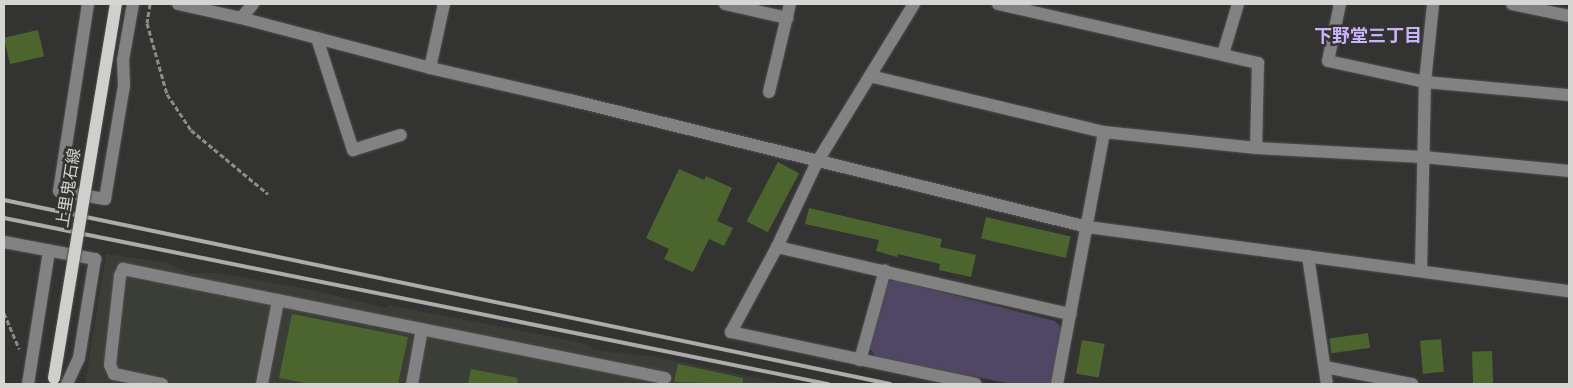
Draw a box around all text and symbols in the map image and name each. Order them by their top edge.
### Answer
district label: 下野堂三丁目 [1314,25,1422,47]
street label: 上里鬼石線 [53,147,85,229]

